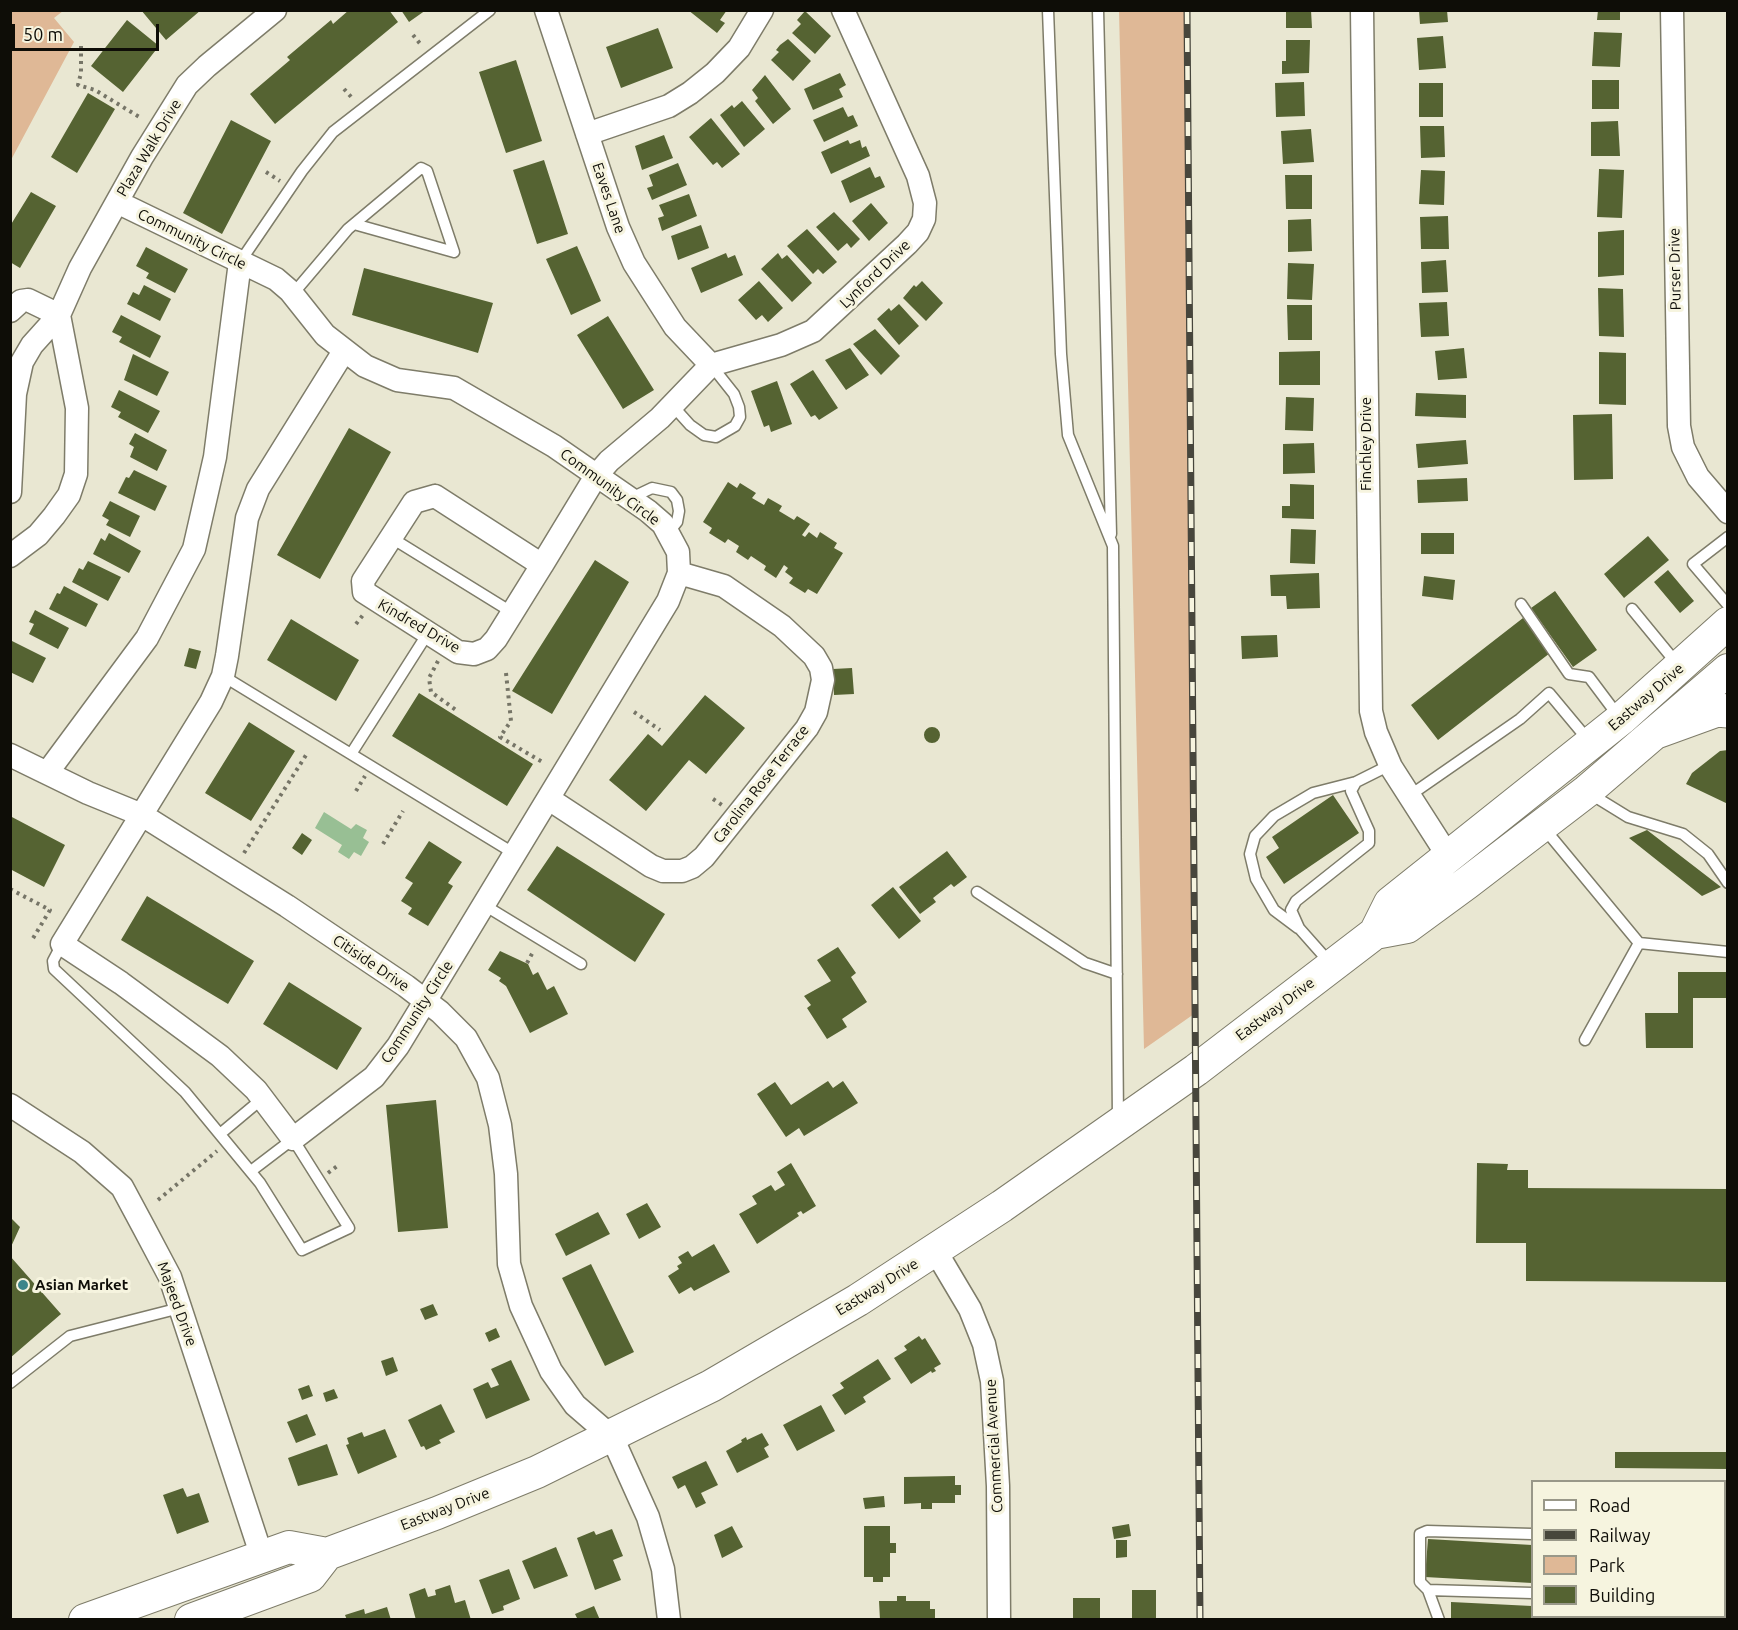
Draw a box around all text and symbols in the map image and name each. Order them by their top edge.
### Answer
scale bar [15,12,162,50]
text: 50 m [23,24,63,44]
street label: Plaza Walk Drive [113,96,185,200]
street label: Eaves Lane [588,160,630,236]
street label: Community Circle [135,205,249,273]
street label: Purser Drive [1665,228,1685,310]
street label: Lynford Drive [836,236,914,312]
street label: Finchley Drive [1357,397,1375,491]
street label: Community Circle [557,445,663,529]
street label: Kindred Drive [375,595,463,657]
street label: Eastway Drive [1605,659,1687,735]
street label: Carolina Rose Terrace [709,721,813,847]
street label: Citiside Drive [329,931,413,995]
street label: Community Circle [377,957,457,1067]
street label: Eastway Drive [1232,974,1318,1044]
street label: Eastway Drive [832,1254,922,1320]
street label: Majeed Drive [153,1259,201,1349]
place label: Asian Market [35,1276,128,1294]
marker: Asian Market [16,1278,30,1292]
street label: Commercial Avenue [982,1379,1006,1513]
legend [1531,1480,1726,1618]
street label: Eastway Drive [398,1484,492,1534]
text: Road [1589,1495,1631,1515]
text: Railway [1589,1525,1650,1545]
text: Park [1589,1555,1625,1575]
text: Building [1589,1585,1655,1605]

